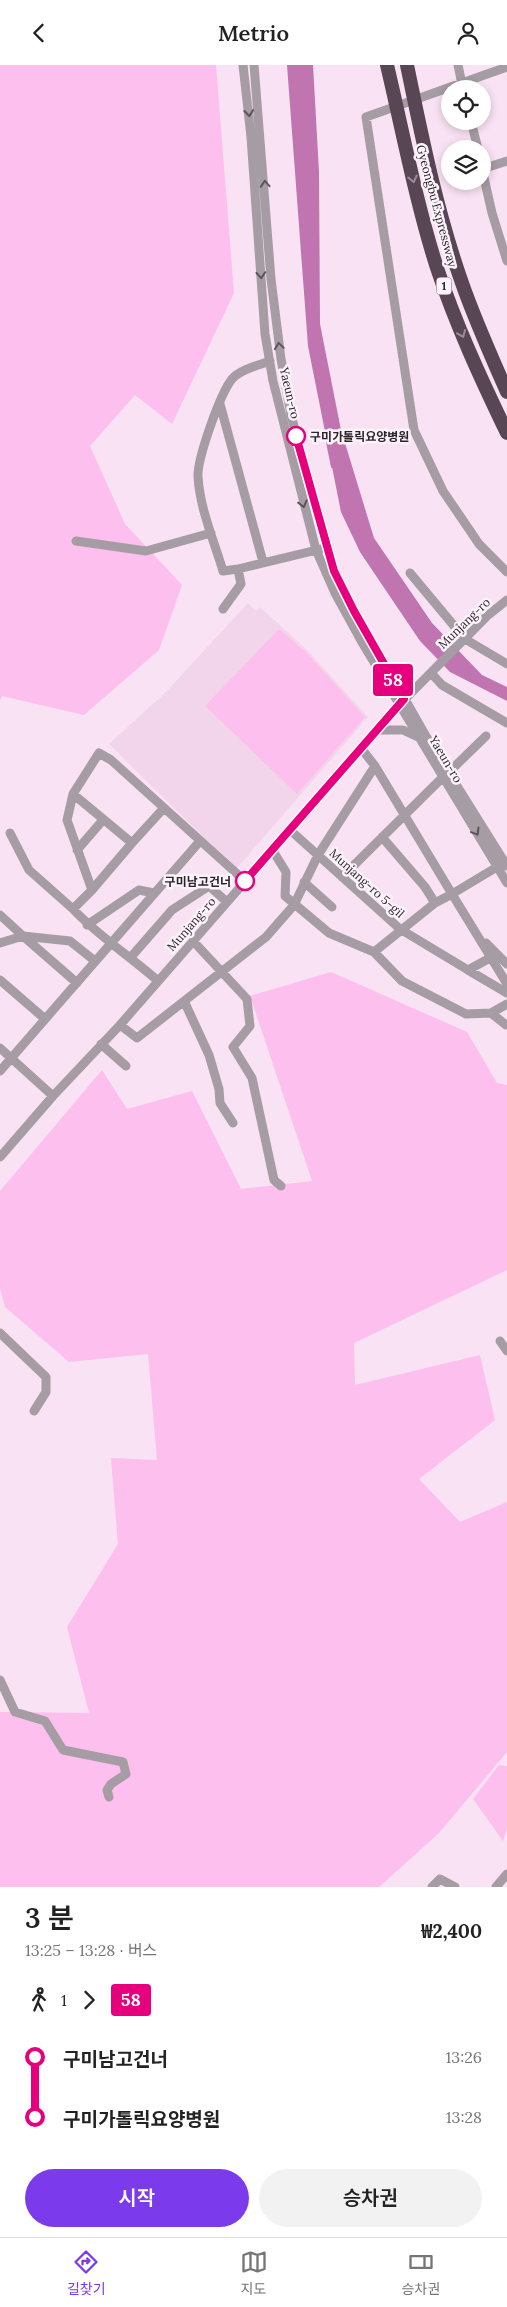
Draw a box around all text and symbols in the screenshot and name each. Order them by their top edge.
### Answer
icon: back [25,19,53,47]
text: Metrio [218,19,289,47]
icon: person [454,19,482,47]
map controls [441,80,491,190]
button: locate [441,80,491,130]
one-way arrow [243,110,254,118]
button: layers [441,140,491,190]
street label: Gyeongbu Expressway [413,143,461,269]
one-way arrow [407,175,418,184]
one-way arrow [259,180,270,188]
one-way arrow [256,272,267,280]
road number: 1 [436,277,452,295]
one-way arrow [456,330,466,338]
one-way arrow [274,342,285,350]
street label: Yaeun-ro [277,365,303,420]
marker: 구미가톨릭요양병원 [286,426,306,446]
place label: 구미가톨릭요양병원 [310,429,409,444]
one-way arrow [297,499,308,508]
street label: Munjang-ro [435,594,493,652]
line badge: 58 [370,664,416,696]
text: 58 [383,668,403,691]
street label: Yaeun-ro [426,732,466,785]
one-way arrow [469,826,479,835]
street label: Munjang-ro 5-gil [326,845,408,921]
marker: 구미남고건너 [235,871,255,891]
place label: 구미남고건너 [165,874,231,889]
street label: Munjang-ro [163,894,219,954]
text: 3 분 [25,1900,74,1936]
text: ₩2,400 [421,1919,482,1943]
text: 13:25 – 13:28 · 버스 [25,1940,157,1960]
icon: walk [25,1986,53,2014]
icon: forward [75,1986,103,2014]
text: 58 [121,1988,141,2011]
text: 1 [61,1990,67,2010]
text: 구미남고건너 [63,2047,168,2071]
text: 13:26 [445,2047,482,2067]
text: 구미가톨릭요양병원 [63,2107,220,2131]
text: 13:28 [446,2107,482,2127]
button: 시작 [25,2169,249,2227]
button: 승차권 [259,2169,482,2227]
tab: 길찾기 [67,2248,106,2298]
tab: 지도 [240,2248,268,2298]
tab: 승차권 [401,2248,440,2298]

